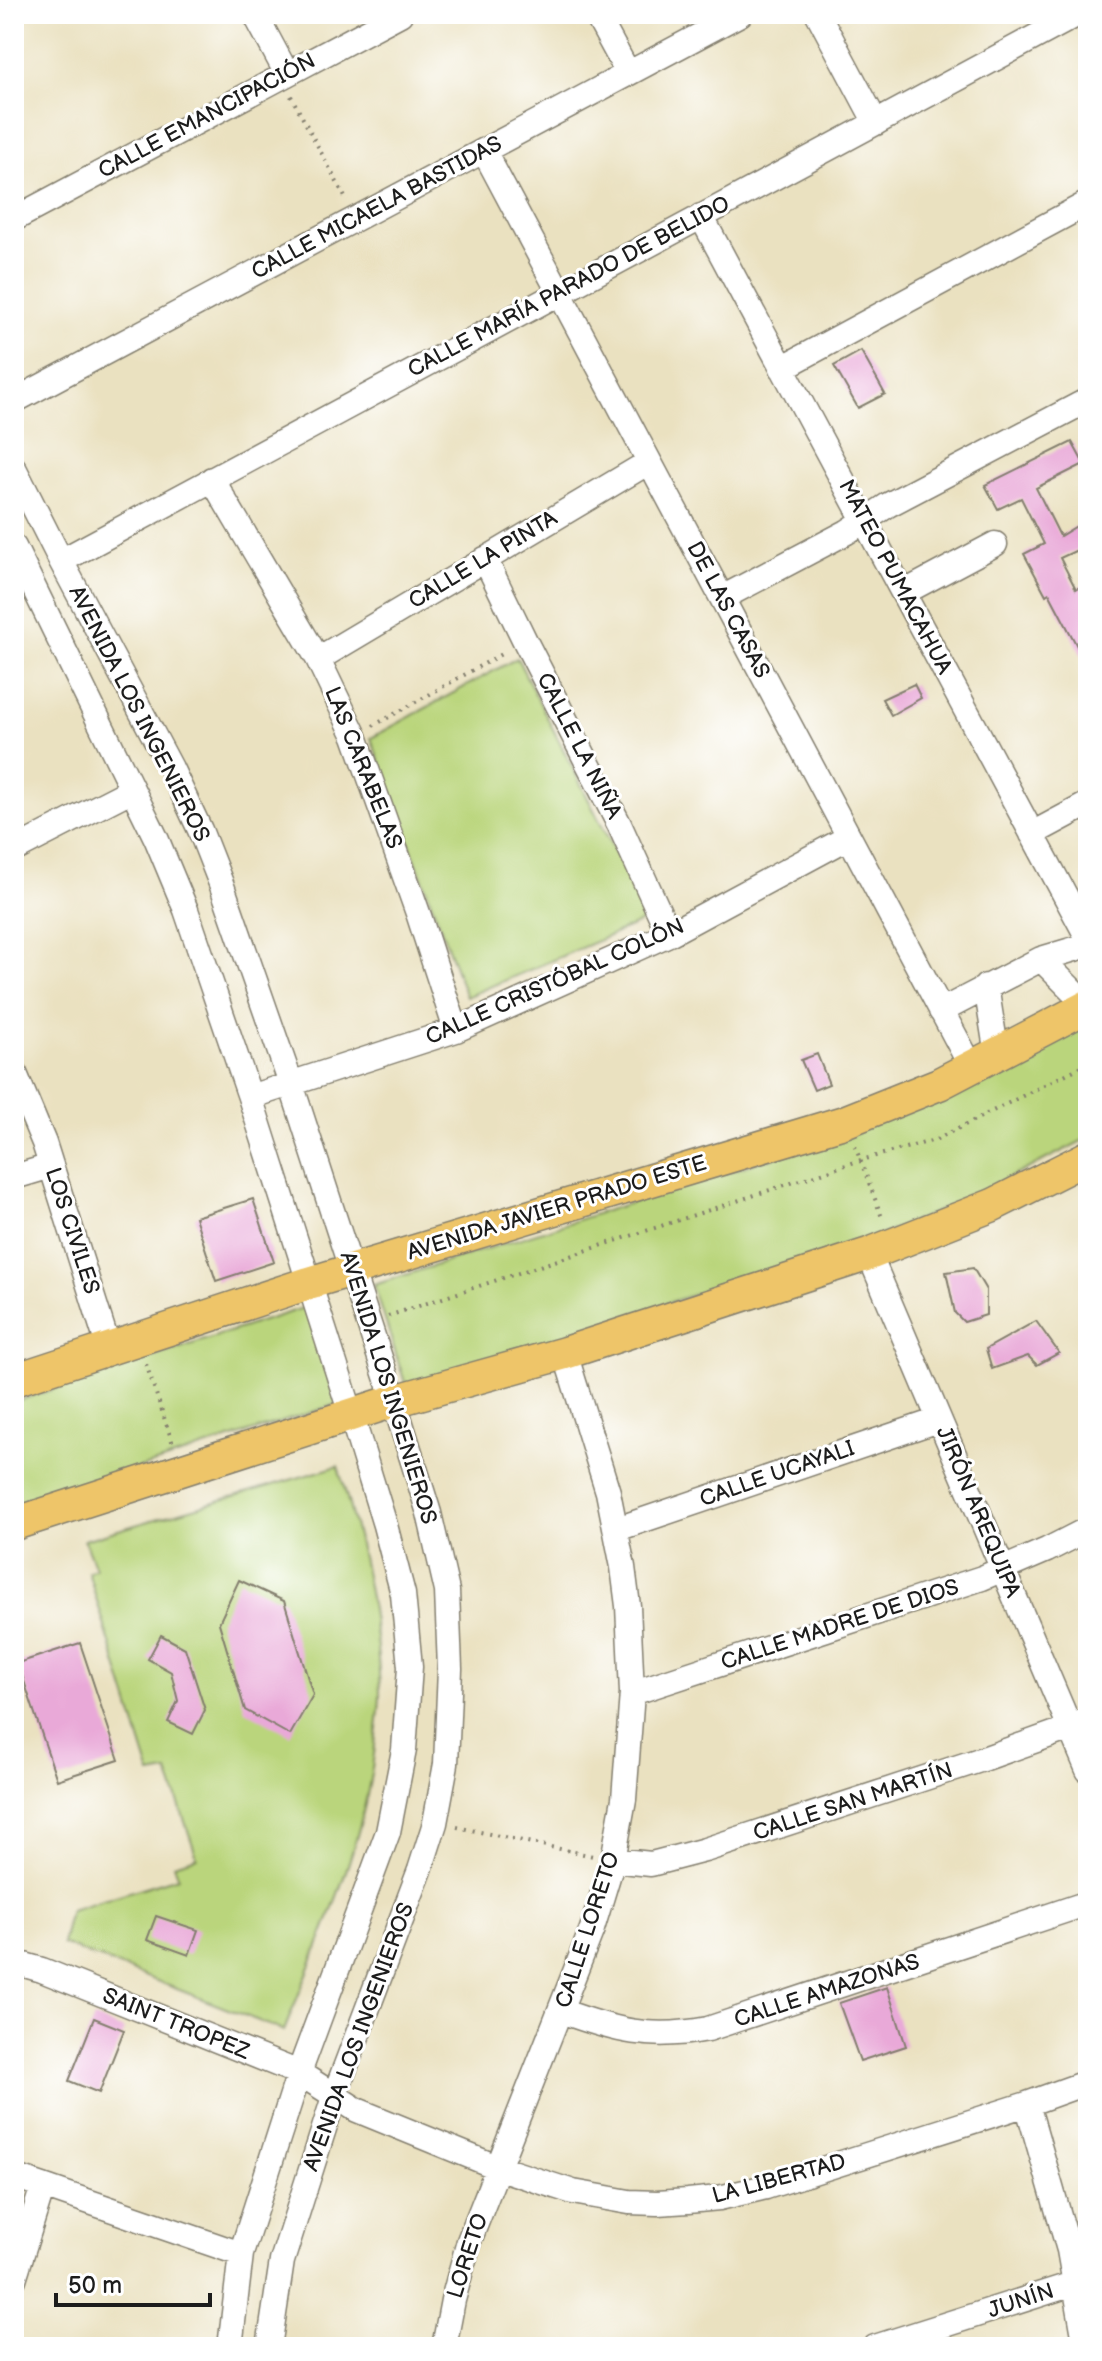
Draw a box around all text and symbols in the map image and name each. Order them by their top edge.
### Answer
street label: CALLE EMANCIPACIÓN [93,46,320,185]
street label: CALLE MICAELA BASTIDAS [247,130,507,286]
street label: CALLE MARÍA PARADO DE BELIDO [403,190,735,384]
street label: MATEO PUMACAHUA [832,475,958,679]
street label: CALLE LA PINTA [404,505,563,615]
street label: DE LAS CASAS [681,537,775,683]
street label: AVENIDA LOS INGENIEROS [63,582,215,846]
street label: CALLE LA NIÑA [531,668,629,824]
street label: LAS CARABELAS [318,683,408,853]
street label: CALLE CRISTÓBAL COLÓN [421,912,688,1051]
street label: AVENIDA JAVIER PRADO ESTE [404,1150,710,1266]
street label: LOS CIVILES [39,1164,105,1298]
street label: AVENIDA LOS INGENIEROS [334,1248,442,1528]
street label: JIRÓN AREQUIPA [930,1422,1027,1602]
street label: CALLE UCAYALI [696,1435,858,1513]
street label: CALLE MADRE DE DIOS [718,1574,962,1676]
street label: CALLE SAN MARTÍN [749,1756,956,1847]
street label: CALLE LORETO [550,1849,626,2011]
street label: AVENIDA LOS INGENIEROS [298,1899,420,2175]
street label: CALLE AMAZONAS [731,1948,923,2034]
street label: SAINT TROPEZ [99,1982,254,2066]
street label: LA LIBERTAD [709,2148,849,2210]
street label: LORETO [442,2210,494,2302]
scale bar [56,2257,210,2307]
text: 50 m [68,2271,122,2300]
street label: JUNÍN [984,2277,1057,2324]

